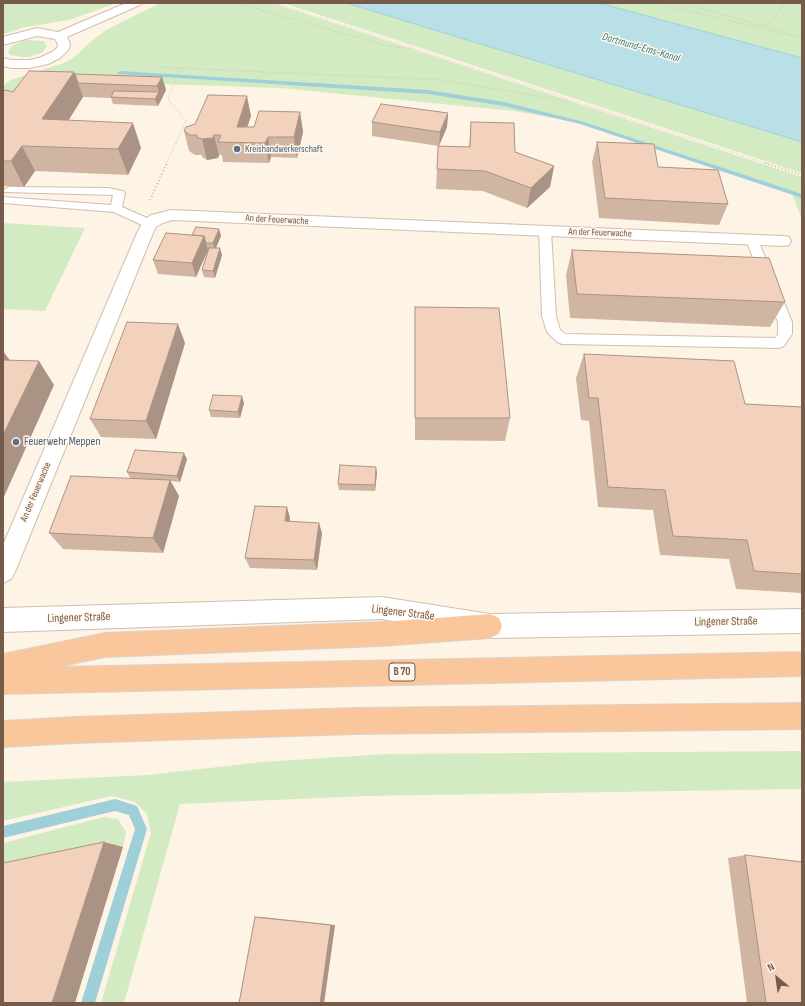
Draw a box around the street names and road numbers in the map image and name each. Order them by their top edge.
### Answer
street label: An der Feuerwache [245,212,309,228]
street label: An der Feuerwache [568,226,632,240]
street label: An der Feuerwache [18,460,54,524]
street label: Lingener Straße [371,602,435,624]
street label: Lingener Straße [47,610,111,626]
street label: Lingener Straße [694,614,758,630]
road number: B 70 [389,663,415,681]

